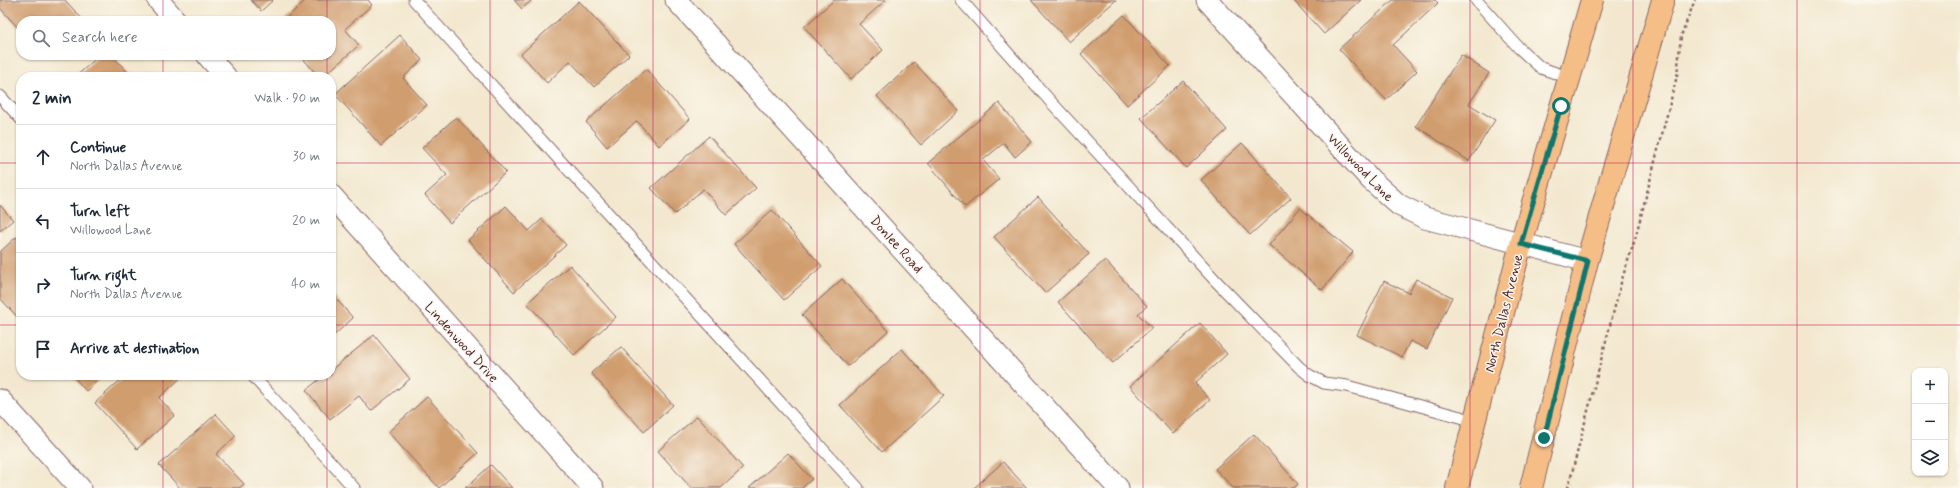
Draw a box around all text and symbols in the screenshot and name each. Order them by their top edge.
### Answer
search box [16,16,336,60]
icon: search [30,27,52,49]
text: Search here [62,28,138,48]
text: 2 min [32,87,72,109]
text: Walk · 90 m [254,90,320,107]
route start [1552,97,1570,115]
street label: Willowood Lane [1323,130,1398,206]
text: Continue [70,138,126,158]
icon: ahead [32,146,54,168]
text: 30 m [293,148,320,165]
text: North Dallas Avenue [70,158,183,175]
text: Turn left [70,202,130,222]
icon: left [32,210,54,232]
text: 20 m [292,212,320,229]
street label: Donlee Road [866,212,927,277]
text: Willowood Lane [70,222,152,239]
street label: North Dallas Avenue [1481,252,1527,374]
text: Turn right [70,266,137,286]
icon: right [32,274,54,296]
text: 40 m [291,276,320,293]
text: North Dallas Avenue [70,286,183,303]
street label: Lindenwood Drive [420,299,502,387]
icon: arrive [32,338,54,360]
text: Arrive at destination [70,339,199,359]
map controls [1912,368,1948,476]
button: + [1912,368,1948,404]
button: − [1912,404,1948,440]
route end [1535,429,1553,447]
button: layers [1912,440,1948,476]

